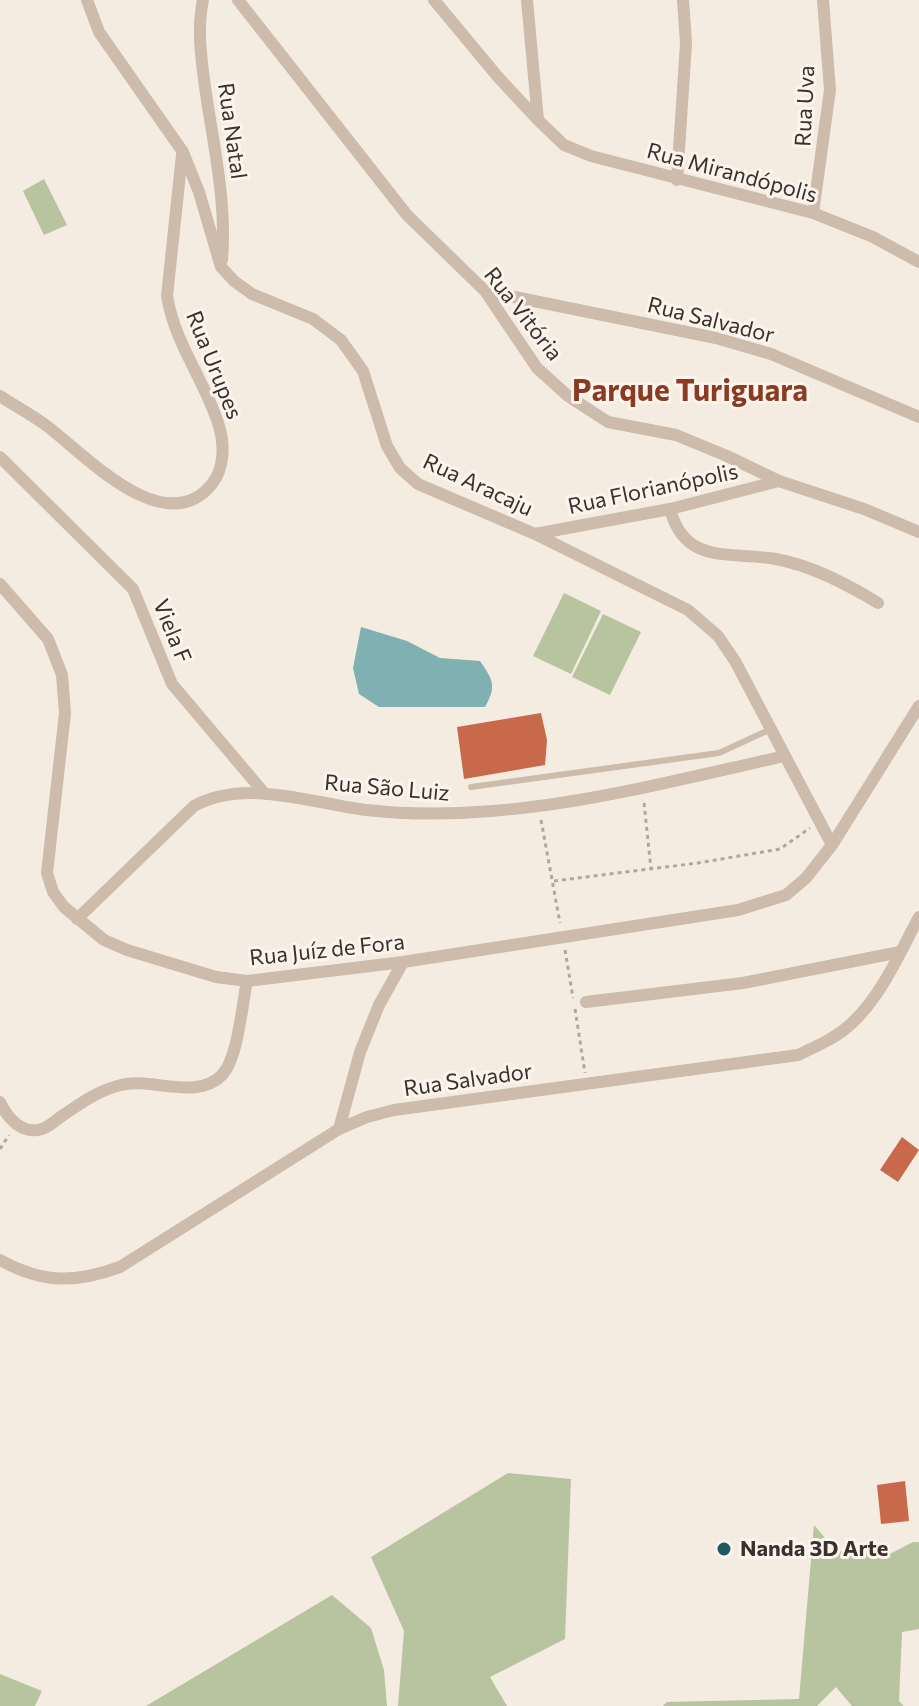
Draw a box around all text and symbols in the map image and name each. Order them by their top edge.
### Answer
street label: Rua Uva [790,65,820,147]
street label: Rua Natal [212,81,252,181]
street label: Rua Mirandópolis [644,138,820,208]
street label: Rua Vitória [478,262,568,366]
street label: Rua Salvador [645,291,777,349]
street label: Rua Urupes [180,307,248,423]
district label: Parque Turiguara [572,373,808,409]
street label: Rua Aracaju [419,448,537,522]
street label: Rua Florianópolis [566,458,740,520]
street label: Viela F [147,595,197,667]
street label: Rua São Luiz [323,769,451,807]
street label: Rua Juíz de Fora [248,929,406,971]
street label: Rua Salvador [402,1058,534,1102]
place label: Nanda 3D Arte [740,1536,888,1562]
marker: Nanda 3D Arte [715,1540,733,1558]

